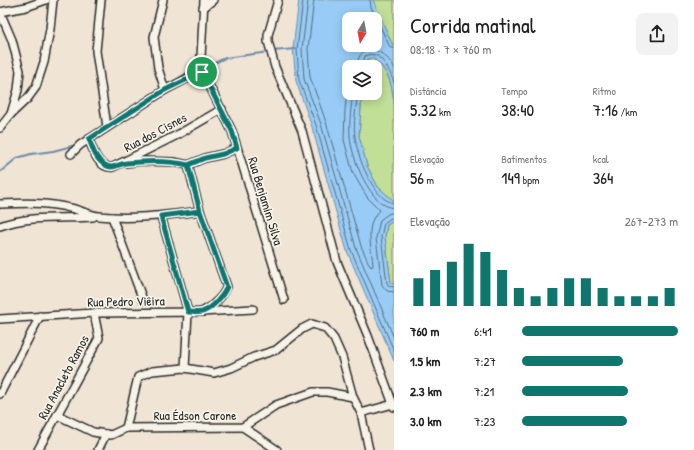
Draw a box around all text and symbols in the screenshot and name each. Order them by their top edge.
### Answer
text: Corrida matinal [410,10,536,40]
north arrow [342,12,382,52]
map controls [342,12,382,100]
button: share [636,13,678,55]
text: 08:18 · 7 × 760 m [410,40,491,58]
pin [185,55,219,89]
button: layers [342,60,382,100]
icon: arrive [191,61,213,83]
text: Distância [410,84,446,98]
text: Tempo [501,84,527,98]
text: Ritmo [593,84,616,98]
text: 5.32 [410,98,436,121]
text: 38:40 [501,98,534,121]
text: 7:16 [593,98,618,121]
text: km [436,105,451,119]
text: /km [618,105,637,119]
street label: Rua dos Cisnes [120,108,190,156]
text: Elevação [410,152,444,166]
text: Batimentos [501,152,547,166]
text: kcal [593,152,609,166]
street label: Rua Benjamim Silva [244,155,288,247]
text: 56 [410,166,424,189]
text: 149 [501,166,520,189]
text: 364 [593,166,613,189]
text: m [424,173,434,187]
text: bpm [520,173,539,187]
text: Elevação [410,212,450,230]
text: 267–273 m [625,212,678,230]
street label: Rua Pedro Viêira [87,291,165,311]
text: 760 m [410,322,439,340]
text: 6:41 [474,322,492,340]
street label: Rua Anacleto Ramos [33,332,93,422]
text: 1.5 km [410,352,440,370]
text: 7:27 [474,352,496,370]
text: 2.3 km [410,382,442,400]
text: 7:21 [474,382,494,400]
street label: Rua Édson Carone [154,406,236,424]
text: 3.0 km [410,412,442,430]
text: 7:23 [474,412,495,430]

